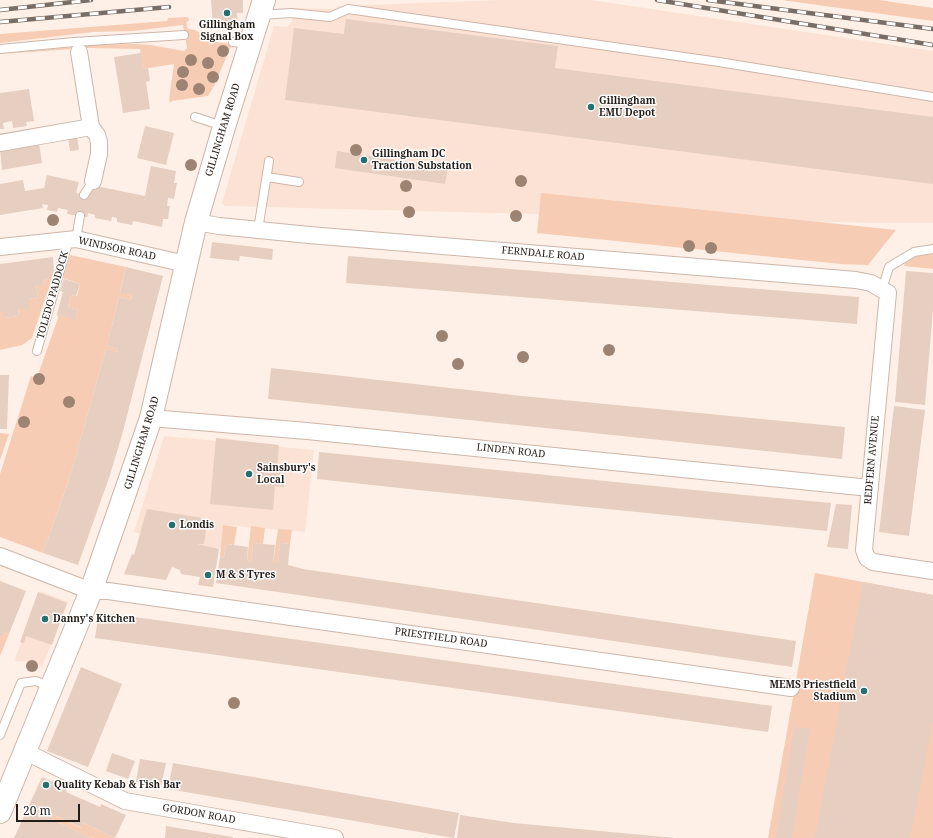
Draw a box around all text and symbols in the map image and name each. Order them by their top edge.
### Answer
marker: Gillingham Signal Box [222,8,232,18]
place label: Gillingham Signal Box [199,19,255,42]
street label: GILLINGHAM ROAD [203,82,243,178]
place label: Gillingham EMU Depot [599,95,656,118]
marker: Gillingham EMU Depot [586,102,596,112]
place label: Gillingham DC Traction Substation [372,148,472,172]
marker: Gillingham DC Traction Substation [359,155,369,165]
street label: WINDSOR ROAD [77,235,157,263]
street label: FERNDALE ROAD [501,244,585,264]
street label: TOLEDO PADDOCK [35,250,71,340]
street label: GILLINGHAM ROAD [122,395,162,491]
street label: REDFERN AVENUE [862,415,882,505]
street label: LINDEN ROAD [476,441,546,461]
place label: Sainsbury's Local [257,462,316,486]
marker: Sainsbury's Local [244,469,254,479]
place label: Londis [180,519,214,531]
marker: Londis [167,520,177,530]
place label: M & S Tyres [216,569,275,581]
marker: M & S Tyres [203,570,213,580]
place label: Danny's Kitchen [53,613,135,625]
marker: Danny's Kitchen [40,614,50,624]
street label: PRIESTFIELD ROAD [394,626,488,650]
place label: MEMS Priestfield Stadium [769,679,856,702]
marker: MEMS Priestfield Stadium [859,686,869,696]
place label: Quality Kebab & Fish Bar [54,779,181,791]
marker: Quality Kebab & Fish Bar [41,780,51,790]
scale bar [18,796,82,822]
text: 20 m [23,802,51,819]
street label: GORDON ROAD [162,802,236,826]

